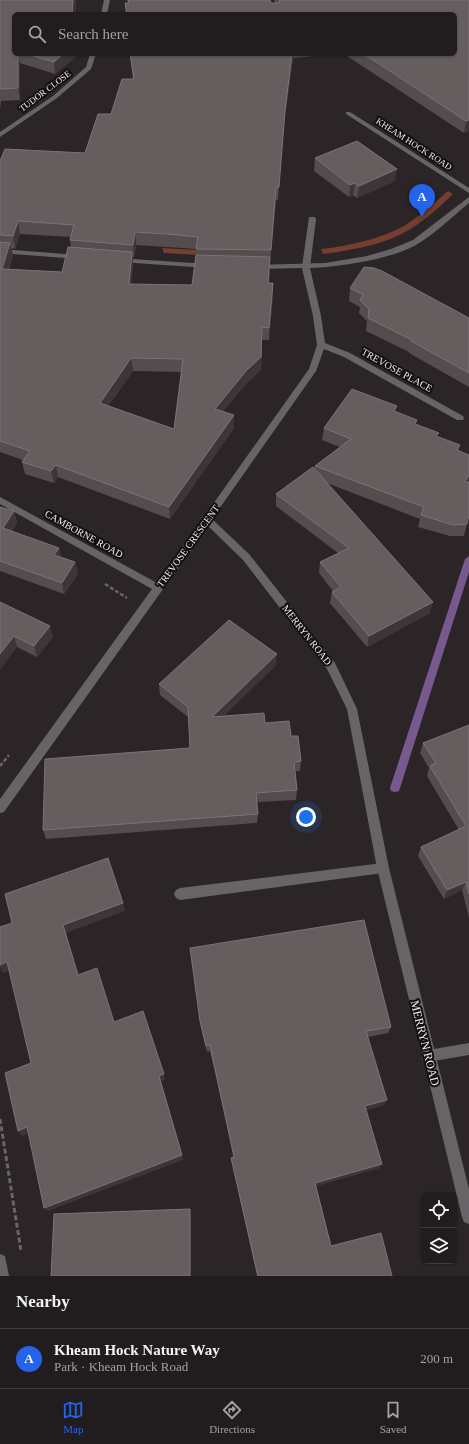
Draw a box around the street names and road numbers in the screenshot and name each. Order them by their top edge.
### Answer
street label: TUDOR CLOSE [17,68,73,114]
street label: KHEAM HOCK ROAD [374,116,454,173]
street label: TREVOSE PLACE [360,346,434,394]
street label: TREVOSE CRESCENT [155,503,221,589]
street label: CAMBORNE ROAD [43,508,125,560]
street label: MERRYN ROAD [280,603,334,667]
street label: MERRYN ROAD [408,999,442,1088]

